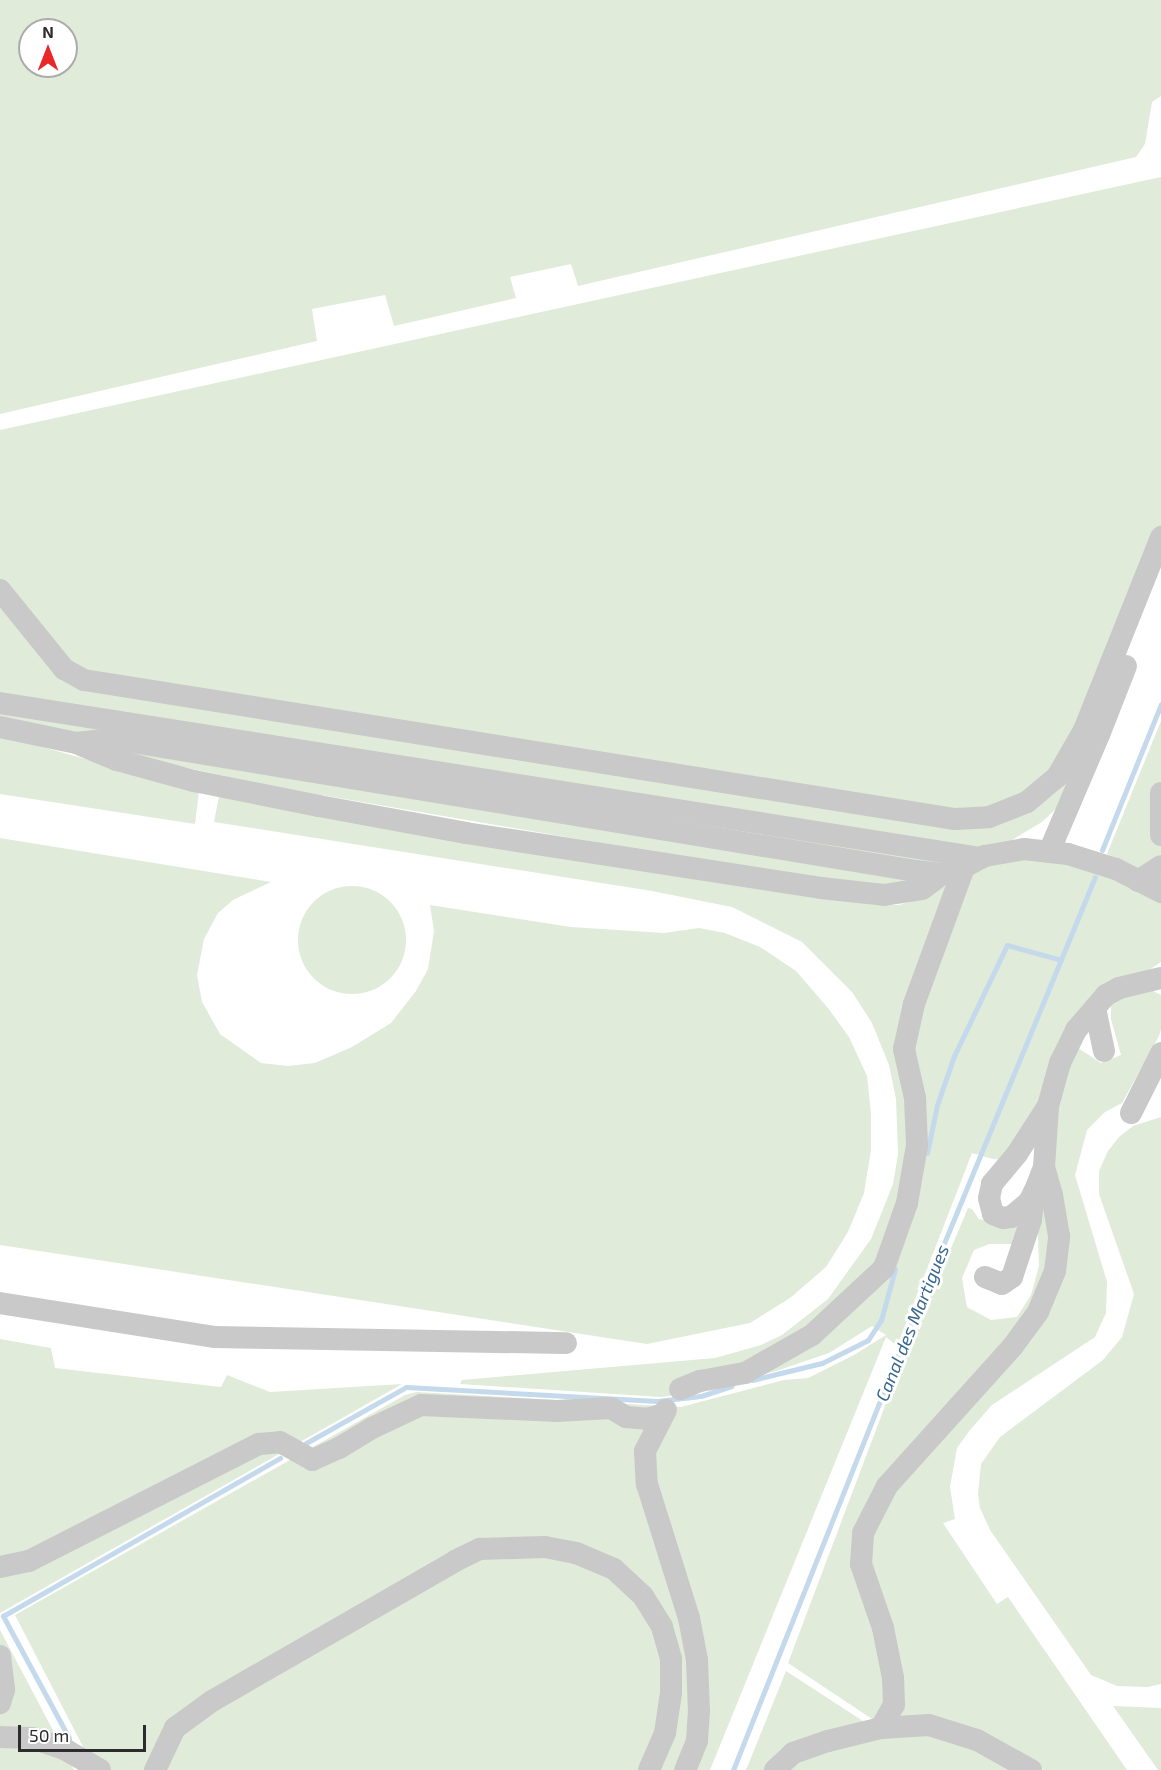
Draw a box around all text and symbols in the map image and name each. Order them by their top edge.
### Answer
north arrow [18,18,78,78]
text: N [42,22,54,41]
water label: Canal des Martigues [871,1241,953,1405]
scale bar [21,1713,148,1751]
text: 50 m [29,1724,69,1746]

